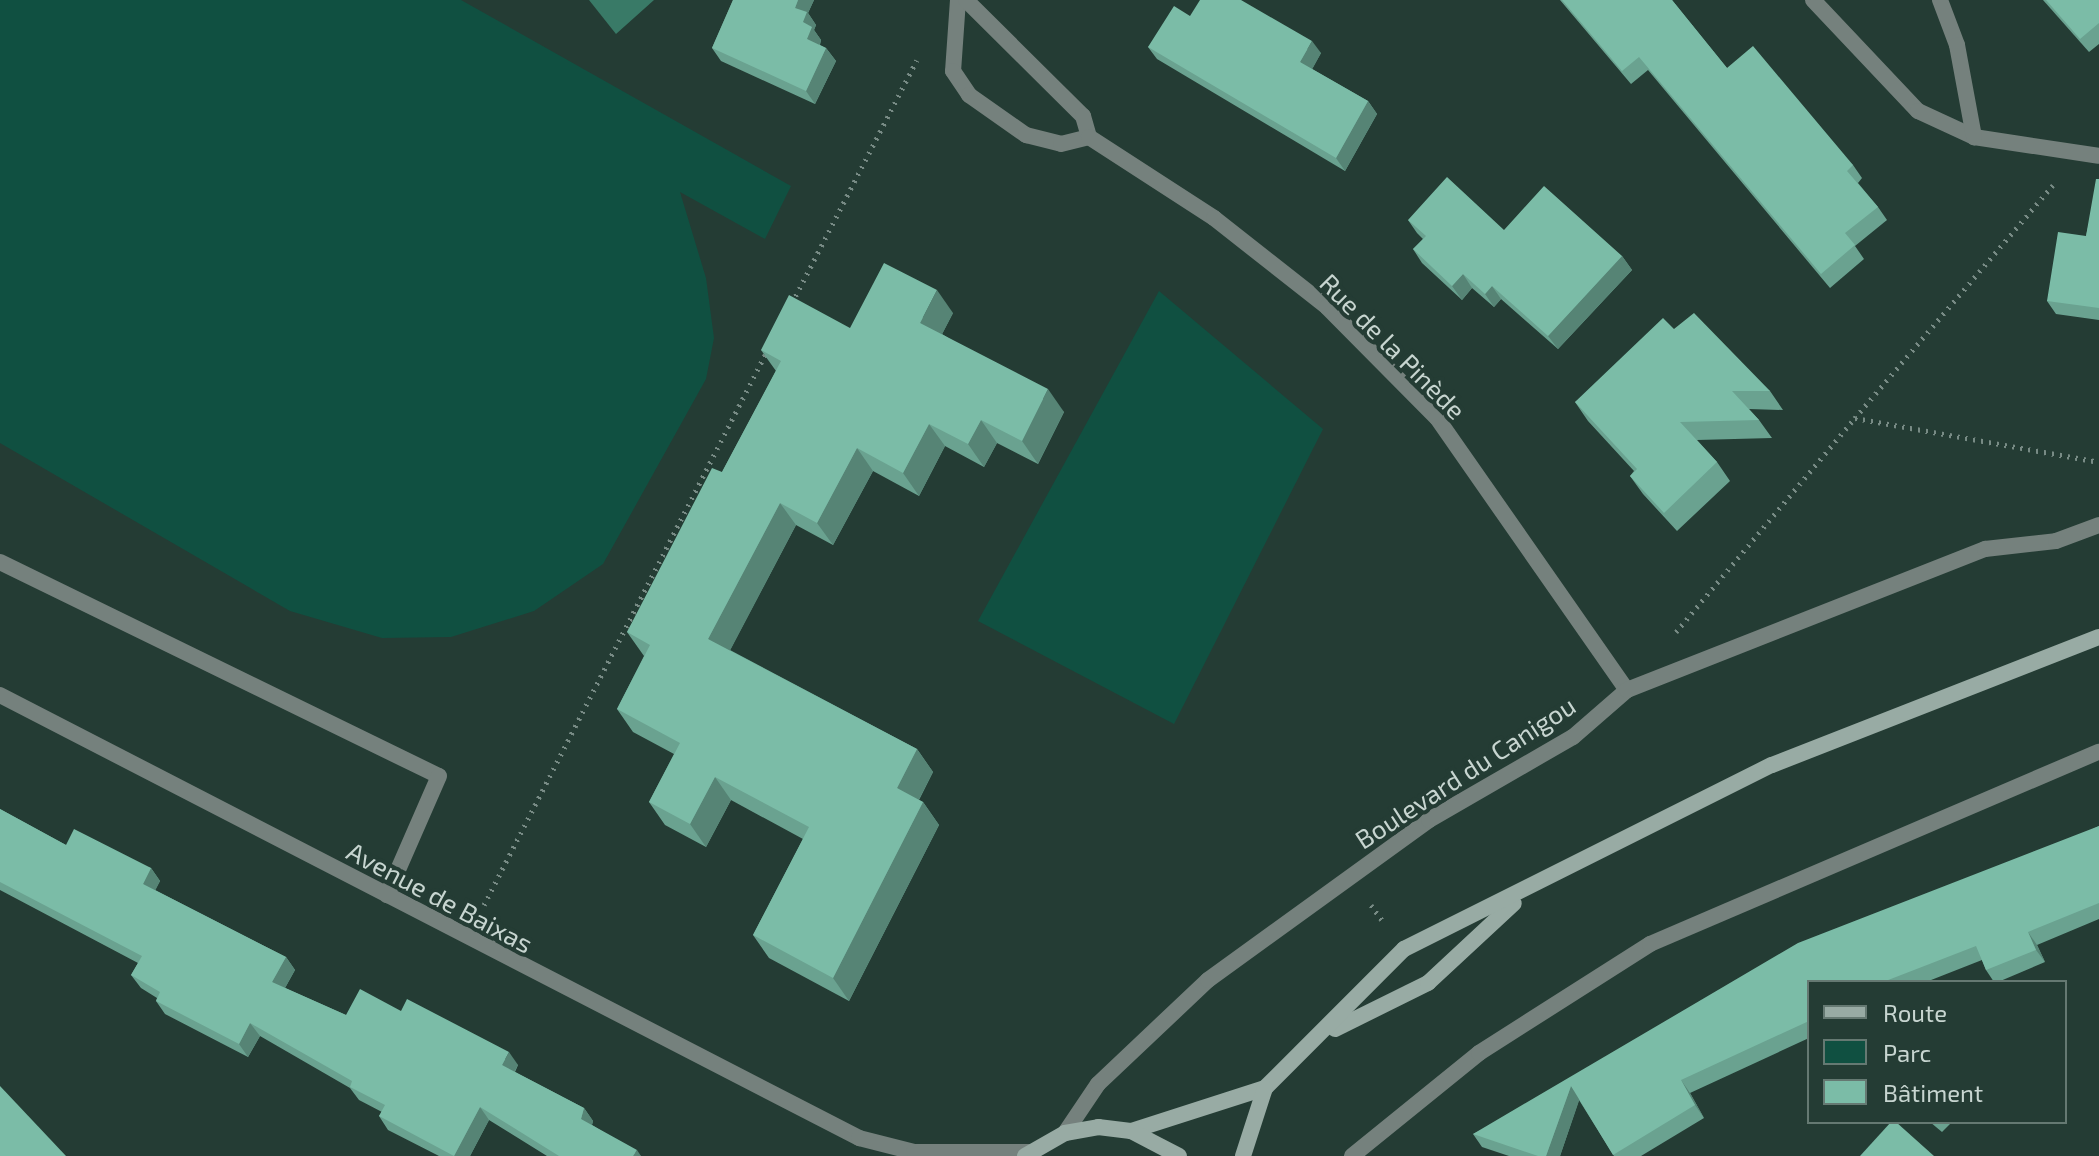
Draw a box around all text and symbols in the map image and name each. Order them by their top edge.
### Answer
street label: Rue de la Pinède [1314,267,1472,425]
street label: Boulevard du Canigou [1349,689,1581,855]
street label: Avenue de Baixas [342,835,538,959]
legend [1807,980,2067,1124]
text: Route [1883,998,1947,1027]
text: Parc [1883,1038,1931,1067]
text: Bâtiment [1883,1078,1983,1107]

